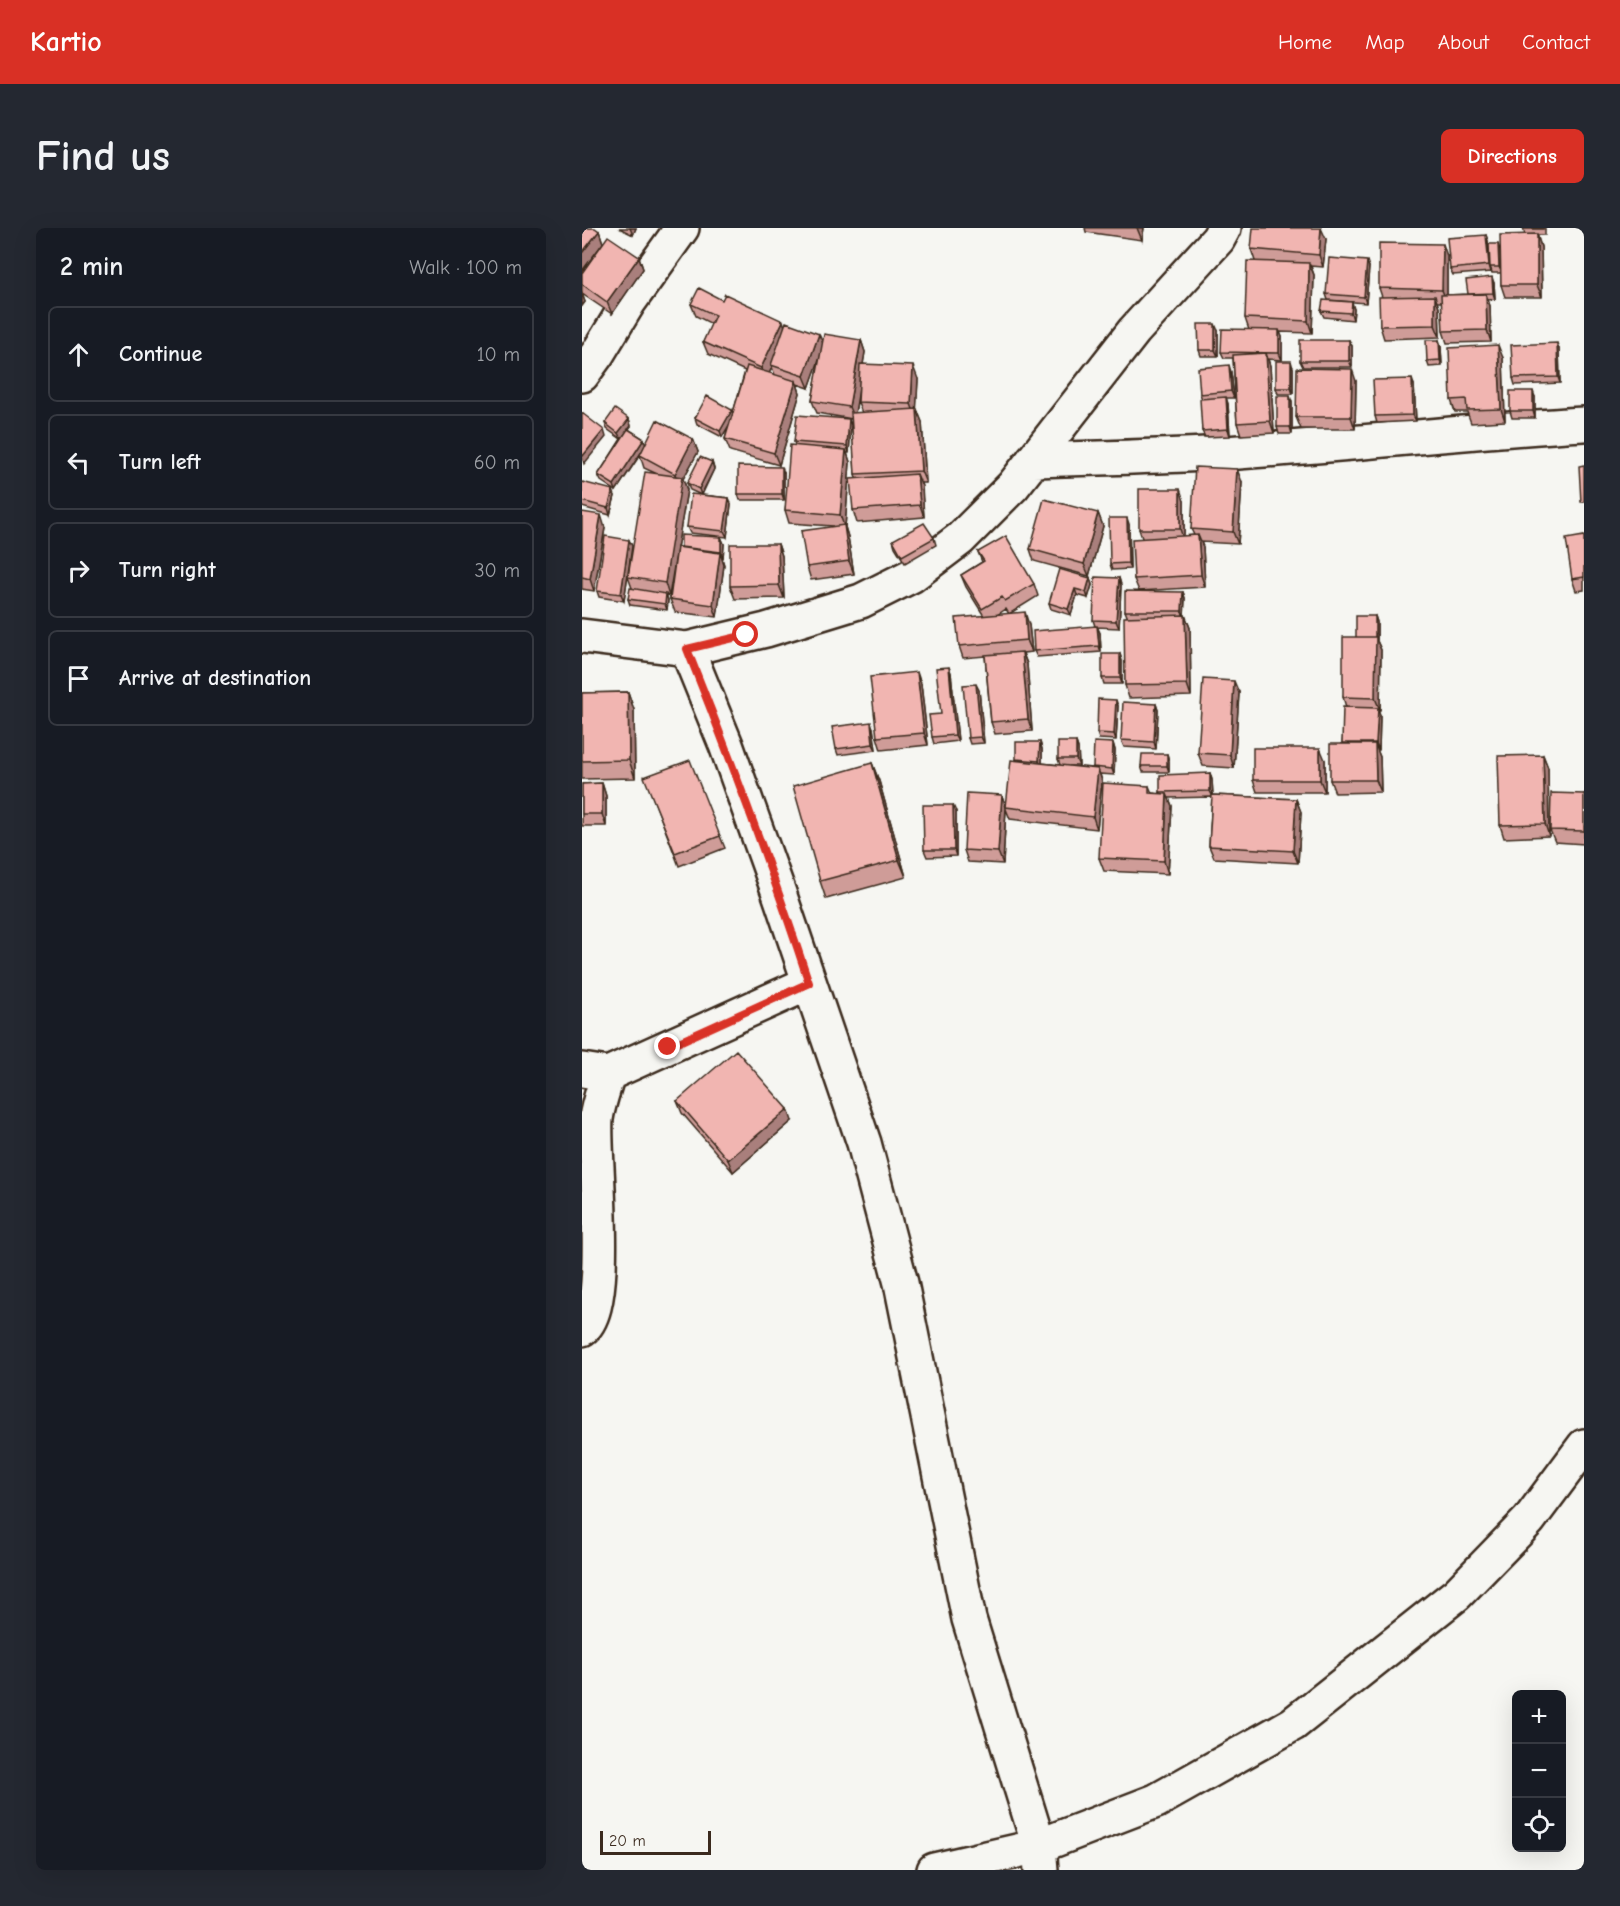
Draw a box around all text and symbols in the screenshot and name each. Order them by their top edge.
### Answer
text: Kartio [30,26,102,58]
text: Home [1278,30,1332,54]
text: Map [1365,30,1405,54]
text: About [1438,30,1489,54]
text: Contact [1522,30,1590,54]
button: Directions [1441,129,1584,183]
text: Find us [36,132,170,181]
text: 2 min [60,252,123,282]
text: Walk · 100 m [409,256,522,279]
icon: ahead [62,338,95,371]
text: Continue [119,341,202,367]
text: 10 m [477,343,520,366]
icon: left [62,446,95,479]
text: Turn left [119,449,201,475]
text: 60 m [474,451,520,474]
icon: right [62,554,95,587]
text: Turn right [119,557,216,583]
text: 30 m [474,559,520,582]
route start [732,621,758,647]
icon: arrive [62,662,95,695]
text: Arrive at destination [119,665,311,691]
route end [654,1033,680,1059]
map controls [1512,1690,1566,1852]
button: + [1512,1690,1566,1744]
button: − [1512,1744,1566,1798]
button: locate [1512,1798,1566,1852]
scale bar [600,1828,711,1856]
text: 20 m [609,1832,646,1850]

